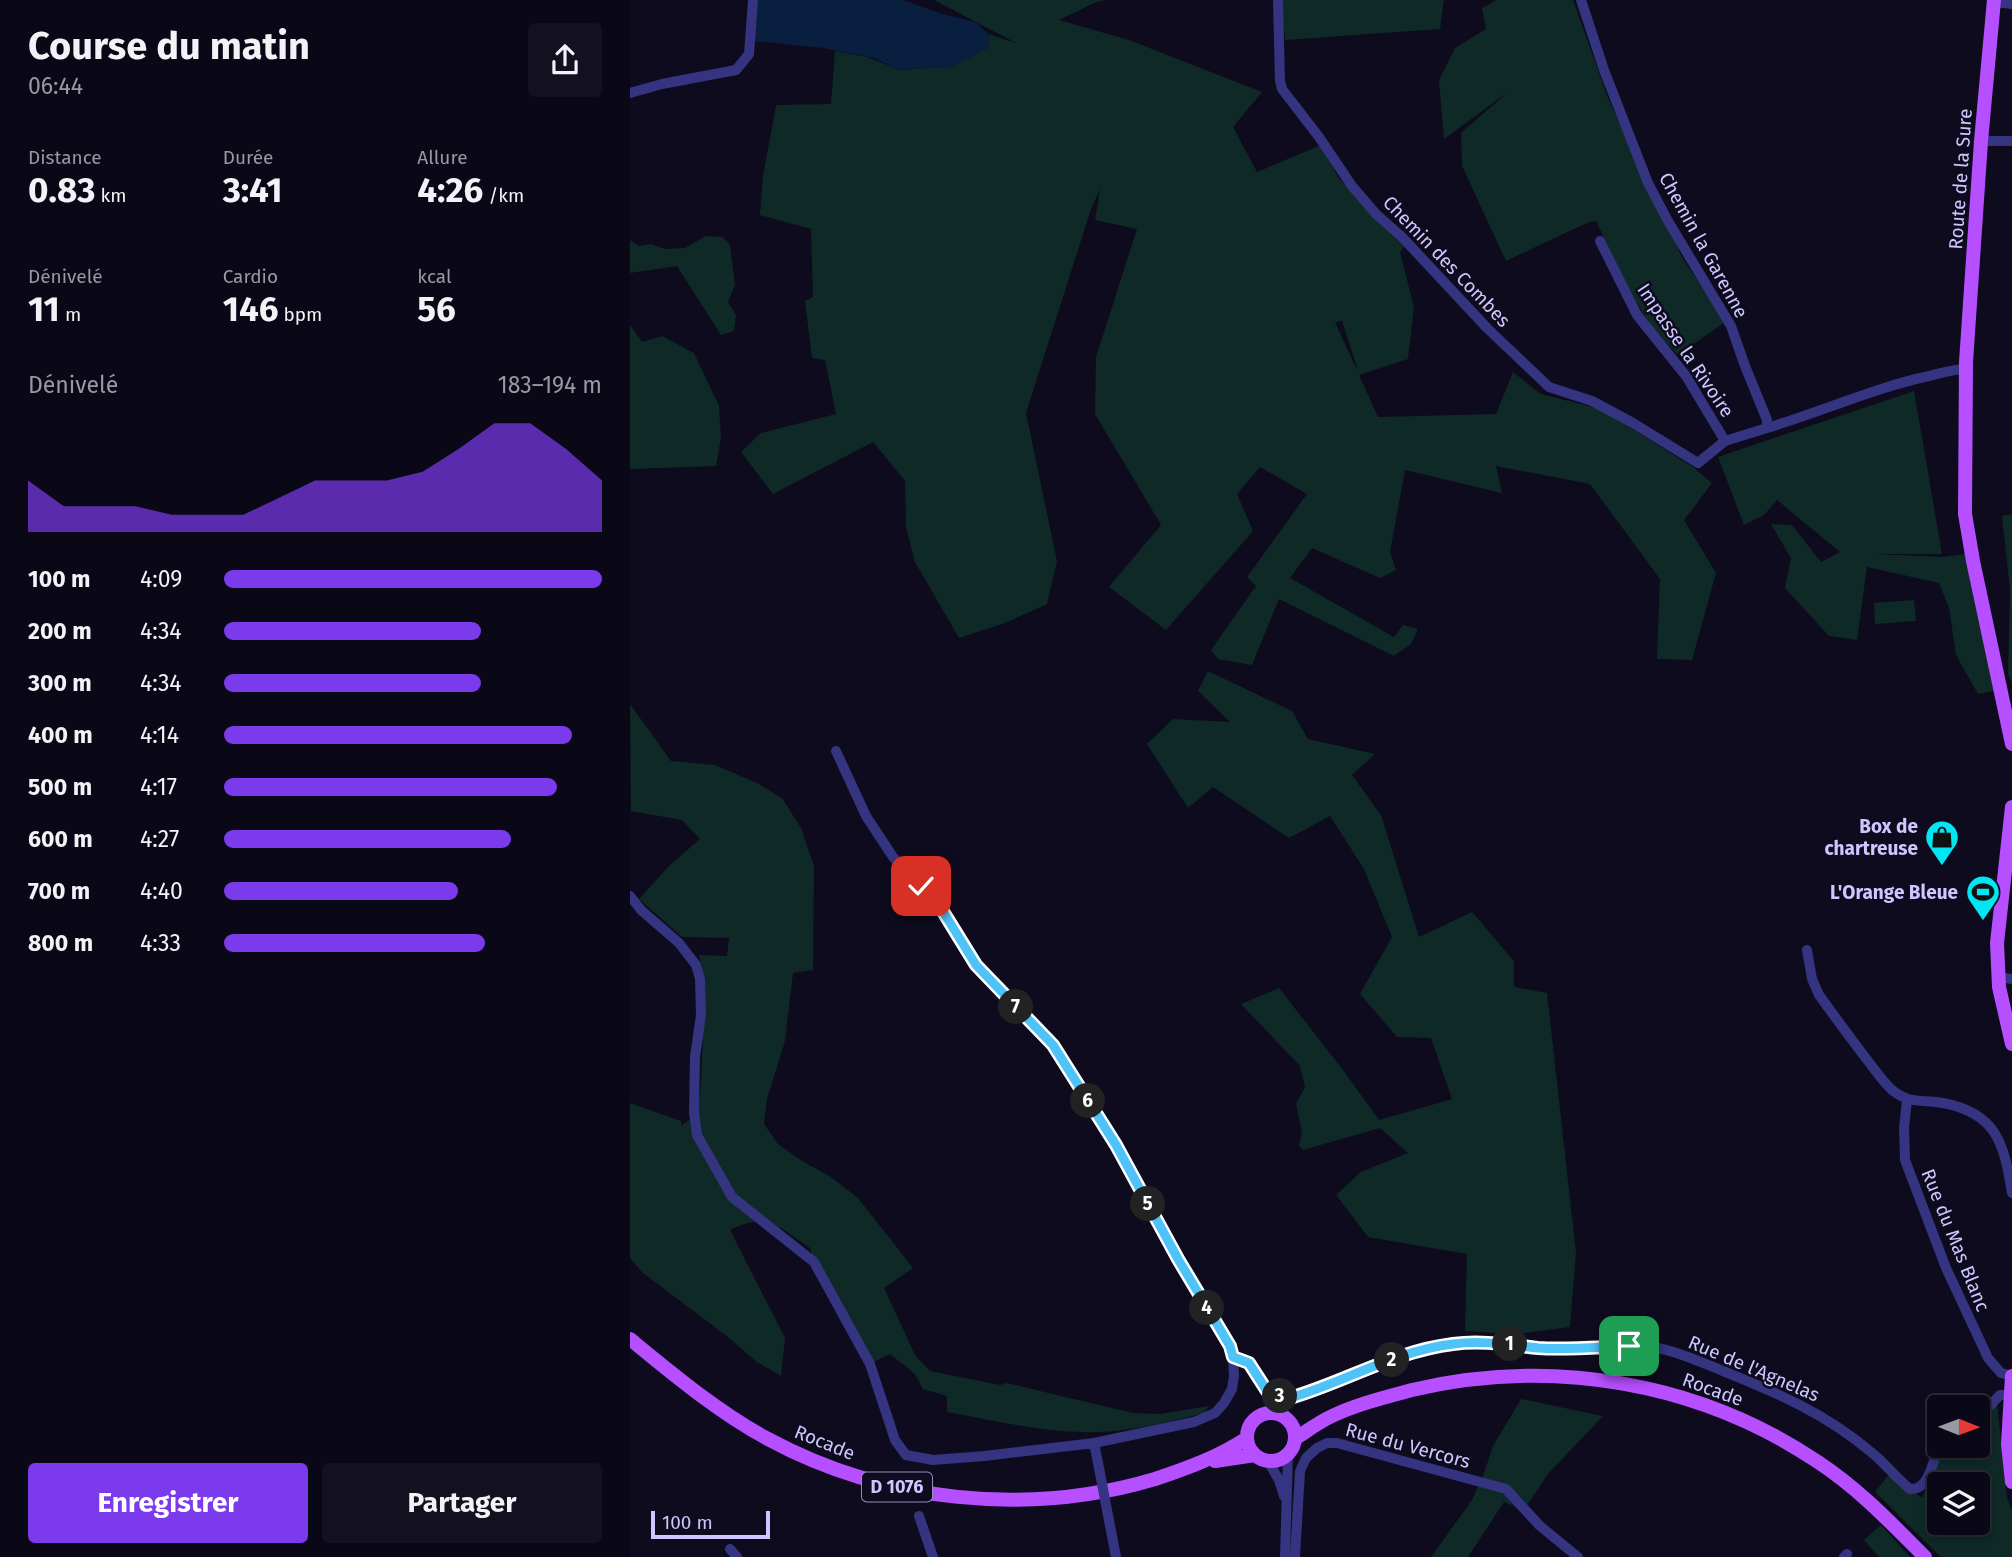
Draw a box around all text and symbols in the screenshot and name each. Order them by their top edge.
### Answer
text: Course du matin [28,23,310,69]
button: share [528,23,602,97]
text: 06:44 [28,72,83,100]
street label: Route de la Sure [1944,108,1977,250]
text: Distance [28,146,102,169]
text: Durée [223,146,273,169]
text: Allure [417,146,468,169]
text: 0.83 [28,169,95,211]
text: 3:41 [223,169,283,211]
text: 4:26 [417,169,483,211]
street label: Chemin la Garenne [1654,169,1753,322]
text: km [95,184,126,207]
text: /km [483,184,524,207]
street label: Chemin des Combes [1378,191,1515,332]
text: Dénivelé [28,265,103,288]
text: Cardio [223,265,278,288]
text: kcal [417,265,452,288]
street label: Impasse la Rivoire [1632,279,1739,422]
text: 11 [28,288,60,330]
text: 146 [223,288,278,330]
text: 56 [417,288,456,330]
text: m [60,303,81,326]
text: bpm [278,303,322,326]
text: Dénivelé [28,371,118,399]
text: 183–194 m [498,371,602,399]
text: 100 m [28,565,90,593]
text: 4:09 [140,565,182,593]
text: 200 m [28,617,92,645]
text: 4:34 [140,617,182,645]
text: 300 m [28,669,92,697]
text: 4:34 [140,669,182,697]
text: 400 m [28,721,93,749]
text: 4:14 [140,721,179,749]
text: 500 m [28,773,92,801]
text: 4:17 [140,773,177,801]
place label: Box de chartreuse [1825,815,1918,860]
shop icon: Box de chartreuse [1923,818,1961,867]
text: 600 m [28,825,93,853]
text: 4:27 [140,825,179,853]
pin [891,856,951,916]
icon: check [902,867,940,905]
sports icon: L'Orange Bleue [1964,873,2002,922]
text: 700 m [28,877,90,905]
text: 4:40 [140,877,183,905]
place label: L'Orange Bleue [1830,881,1958,904]
text: 800 m [28,929,93,957]
text: 4:33 [140,929,181,957]
pin: 7 [998,990,1034,1024]
text: 7 [1011,995,1020,1018]
pin: 6 [1070,1084,1106,1118]
text: 6 [1082,1089,1093,1112]
street label: Rue du Mas Blanc [1916,1166,1995,1315]
pin: 5 [1130,1186,1166,1222]
text: 5 [1142,1192,1153,1215]
pin: 4 [1190,1290,1224,1326]
text: 4 [1201,1296,1212,1319]
pin [1599,1316,1659,1376]
pin: 1 [1492,1326,1528,1362]
icon: arrive [1610,1327,1648,1365]
street label: Rue de l'Agnelas [1685,1330,1823,1407]
text: 1 [1505,1332,1514,1355]
pin: 2 [1374,1342,1410,1378]
text: 2 [1387,1348,1396,1371]
street label: Rocade [1679,1368,1746,1411]
pin: 3 [1262,1378,1298,1414]
text: 3 [1275,1384,1284,1407]
north arrow [1927,1395,1990,1458]
map controls [1927,1395,1990,1535]
street label: Rue du Vercors [1343,1418,1473,1473]
street label: Rocade [791,1420,858,1465]
button: Enregistrer [28,1463,308,1543]
button: Partager [322,1463,602,1543]
road number: D 1076 [862,1472,932,1502]
button: layers [1927,1472,1990,1535]
scale bar [651,1508,770,1540]
text: 100 m [662,1511,713,1534]

